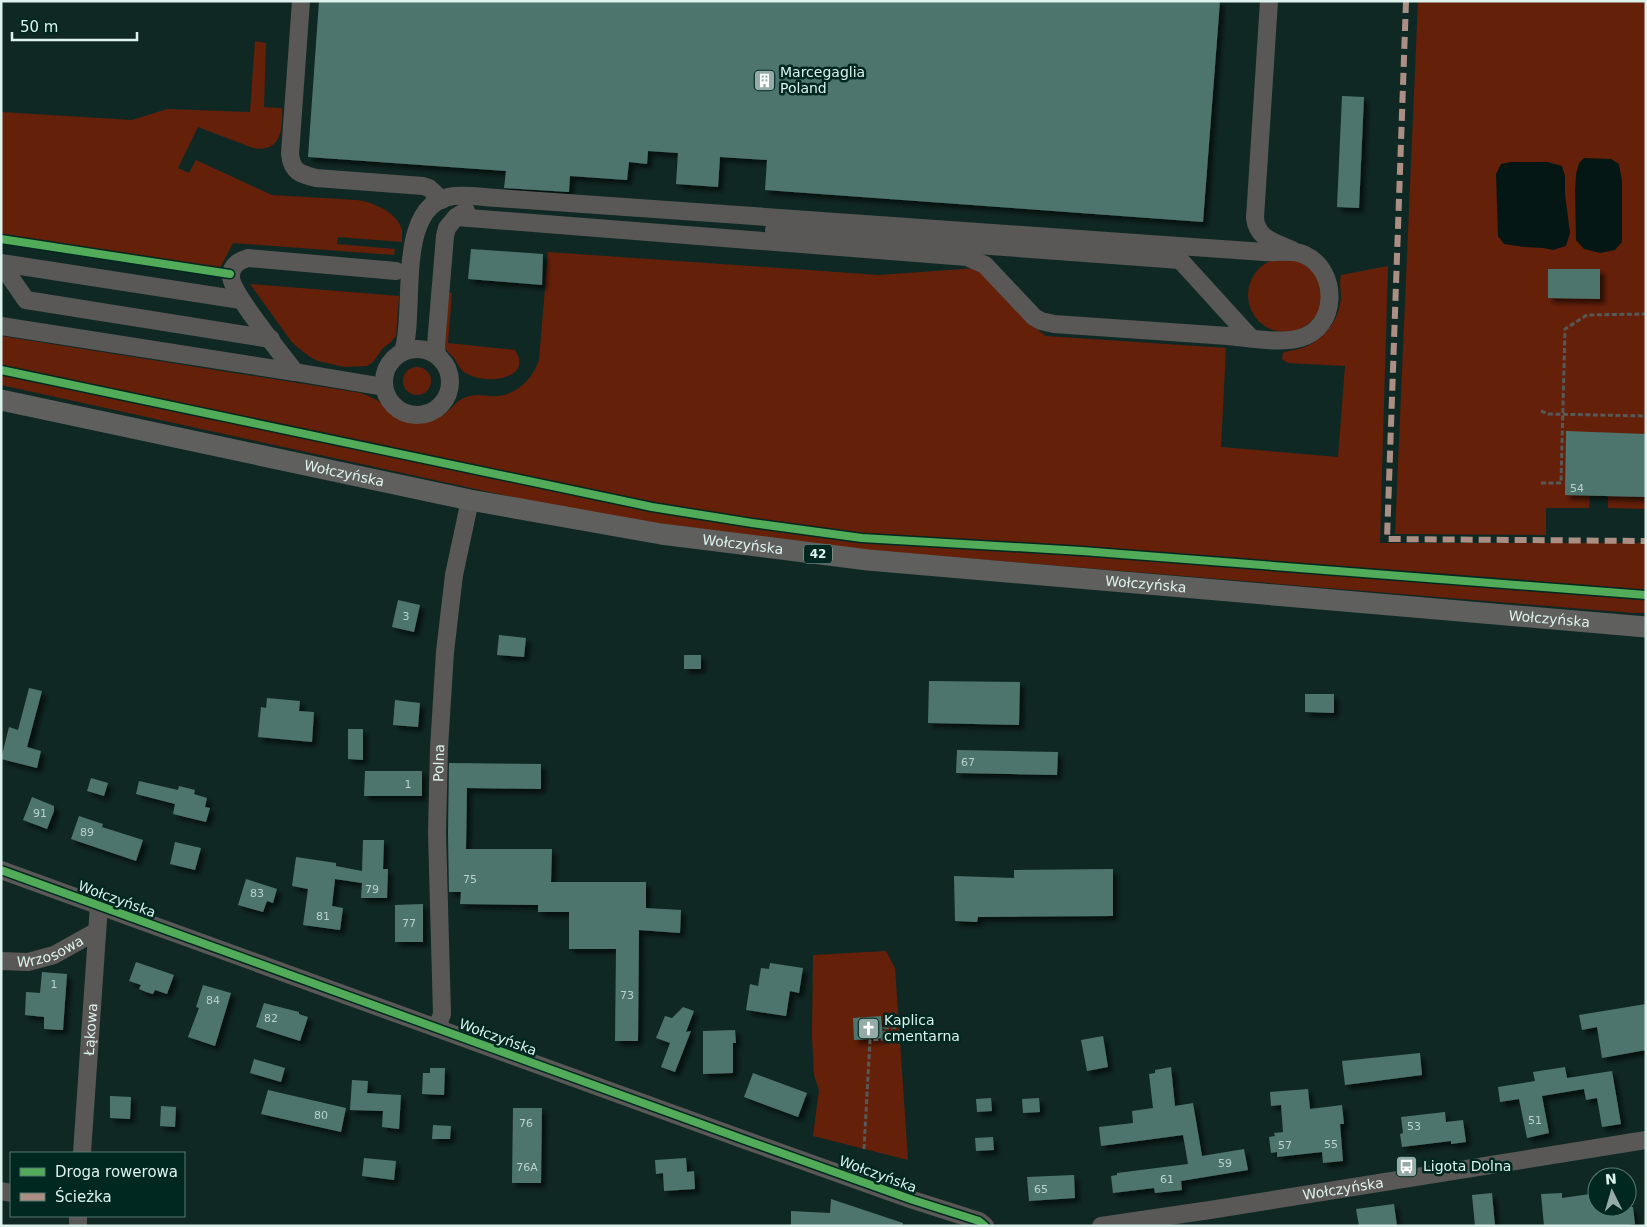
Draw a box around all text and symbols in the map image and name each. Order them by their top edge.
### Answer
scale bar [12,10,138,42]
text: 50 m [20,18,58,36]
place label: Marcegaglia Poland [780,64,865,96]
building icon: Marcegaglia Poland [752,68,776,92]
street label: Wołczyńska [303,457,386,490]
house number: 54 [1570,482,1584,495]
street label: Wołczyńska [701,531,784,557]
road number: 42 [804,544,832,564]
street label: Wołczyńska [1104,572,1187,595]
street label: Wołczyńska [1508,607,1591,630]
house number: 3 [403,610,410,623]
street label: Polna [430,744,447,782]
house number: 67 [961,756,975,769]
house number: 1 [405,778,412,791]
house number: 91 [33,807,47,820]
house number: 89 [80,826,94,839]
house number: 75 [463,873,477,886]
street label: Wołczyńska [76,878,158,920]
house number: 79 [365,883,379,896]
house number: 83 [250,887,264,900]
house number: 81 [316,910,330,923]
house number: 77 [402,917,416,930]
street label: Wrzosowa [16,932,86,970]
house number: 1 [51,978,58,991]
house number: 73 [620,989,634,1002]
house number: 84 [206,994,220,1007]
street label: Łąkowa [81,1002,100,1057]
house number: 82 [264,1012,278,1025]
place label: Kaplica cmentarna [884,1012,960,1044]
street label: Wołczyńska [457,1016,539,1058]
church icon: Kaplica cmentarna [856,1016,880,1040]
house number: 80 [314,1109,328,1122]
house number: 51 [1528,1114,1542,1127]
house number: 76 [519,1117,533,1130]
house number: 53 [1407,1120,1421,1133]
house number: 55 [1324,1138,1338,1151]
house number: 57 [1278,1139,1292,1152]
legend [10,1152,185,1217]
street label: Wołczyńska [837,1153,919,1195]
bus stop icon: Ligota Dolna [1395,1154,1419,1178]
house number: 59 [1218,1157,1232,1170]
place label: Ligota Dolna [1423,1158,1511,1174]
house number: 76A [516,1161,538,1174]
text: Droga rowerowa [55,1163,178,1181]
north arrow [1587,1167,1637,1217]
text: N [1604,1171,1617,1188]
house number: 61 [1160,1173,1174,1186]
street label: Wołczyńska [1302,1174,1385,1203]
house number: 65 [1034,1183,1048,1196]
text: Ścieżka [55,1187,112,1206]

